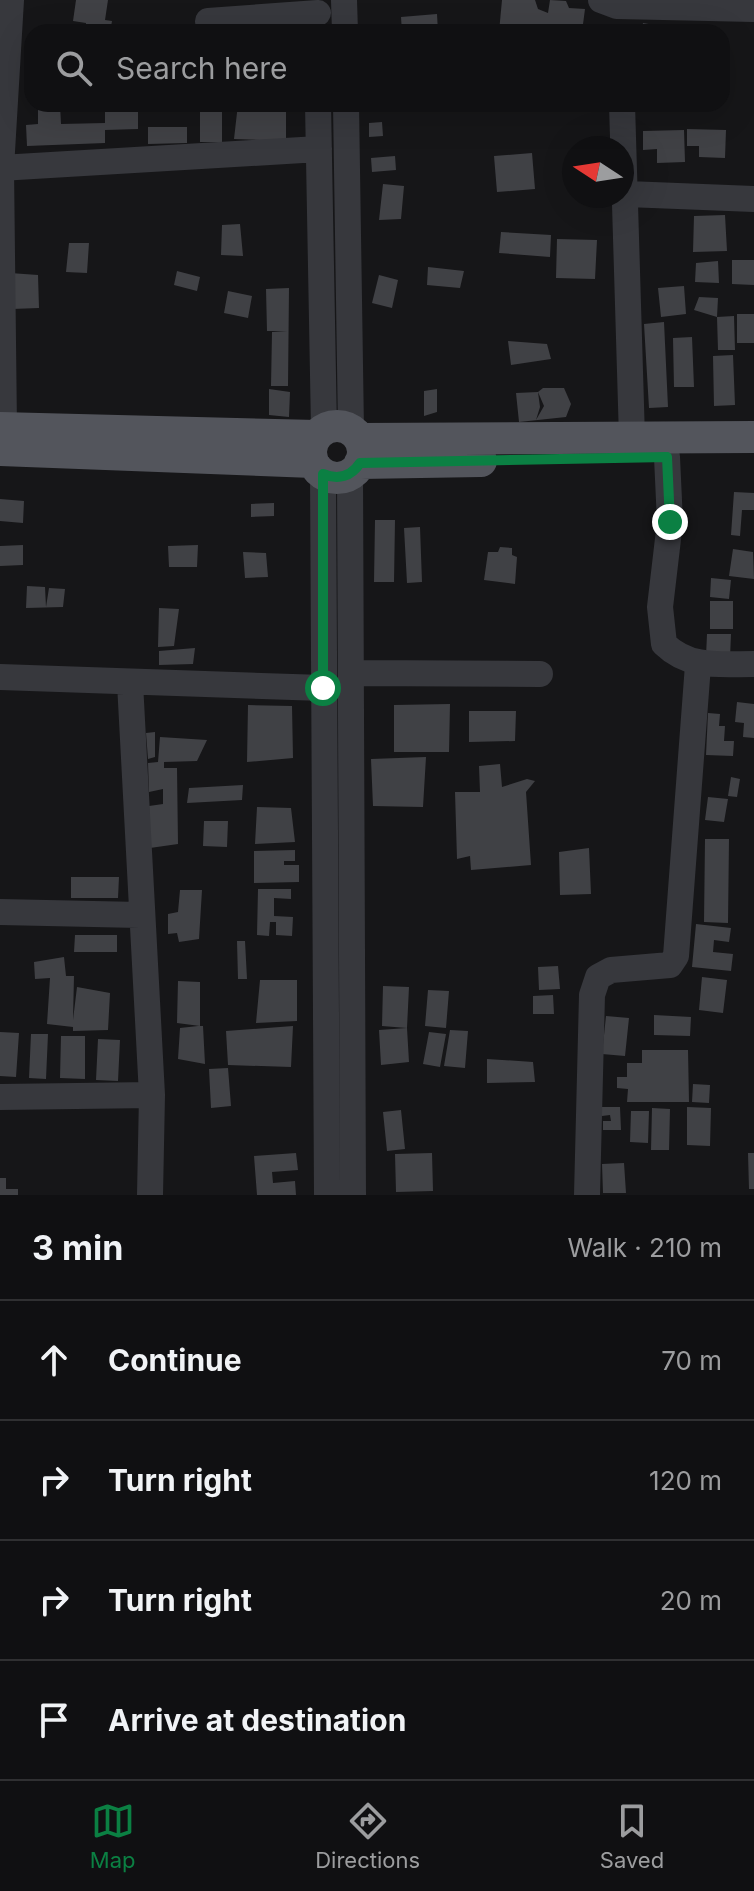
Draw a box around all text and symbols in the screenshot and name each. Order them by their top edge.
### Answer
search box [24,24,730,112]
icon: search [52,46,96,90]
text: Search here [116,50,288,86]
north arrow [562,136,634,208]
route end [652,504,688,540]
route start [305,670,341,706]
text: 3 min [32,1227,123,1268]
text: Walk · 210 m [567,1232,722,1263]
icon: ahead [32,1338,76,1382]
text: Continue [108,1342,242,1378]
text: 70 m [661,1345,722,1376]
icon: right [32,1458,76,1502]
text: Turn right [108,1462,252,1498]
text: 120 m [649,1465,722,1496]
icon: right [32,1578,76,1622]
text: Turn right [108,1582,252,1618]
text: 20 m [660,1585,722,1616]
icon: arrive [32,1698,76,1742]
text: Arrive at destination [108,1702,406,1738]
tab: Map [90,1799,136,1873]
tab: Directions [315,1799,420,1873]
tab: Saved [600,1799,664,1873]

